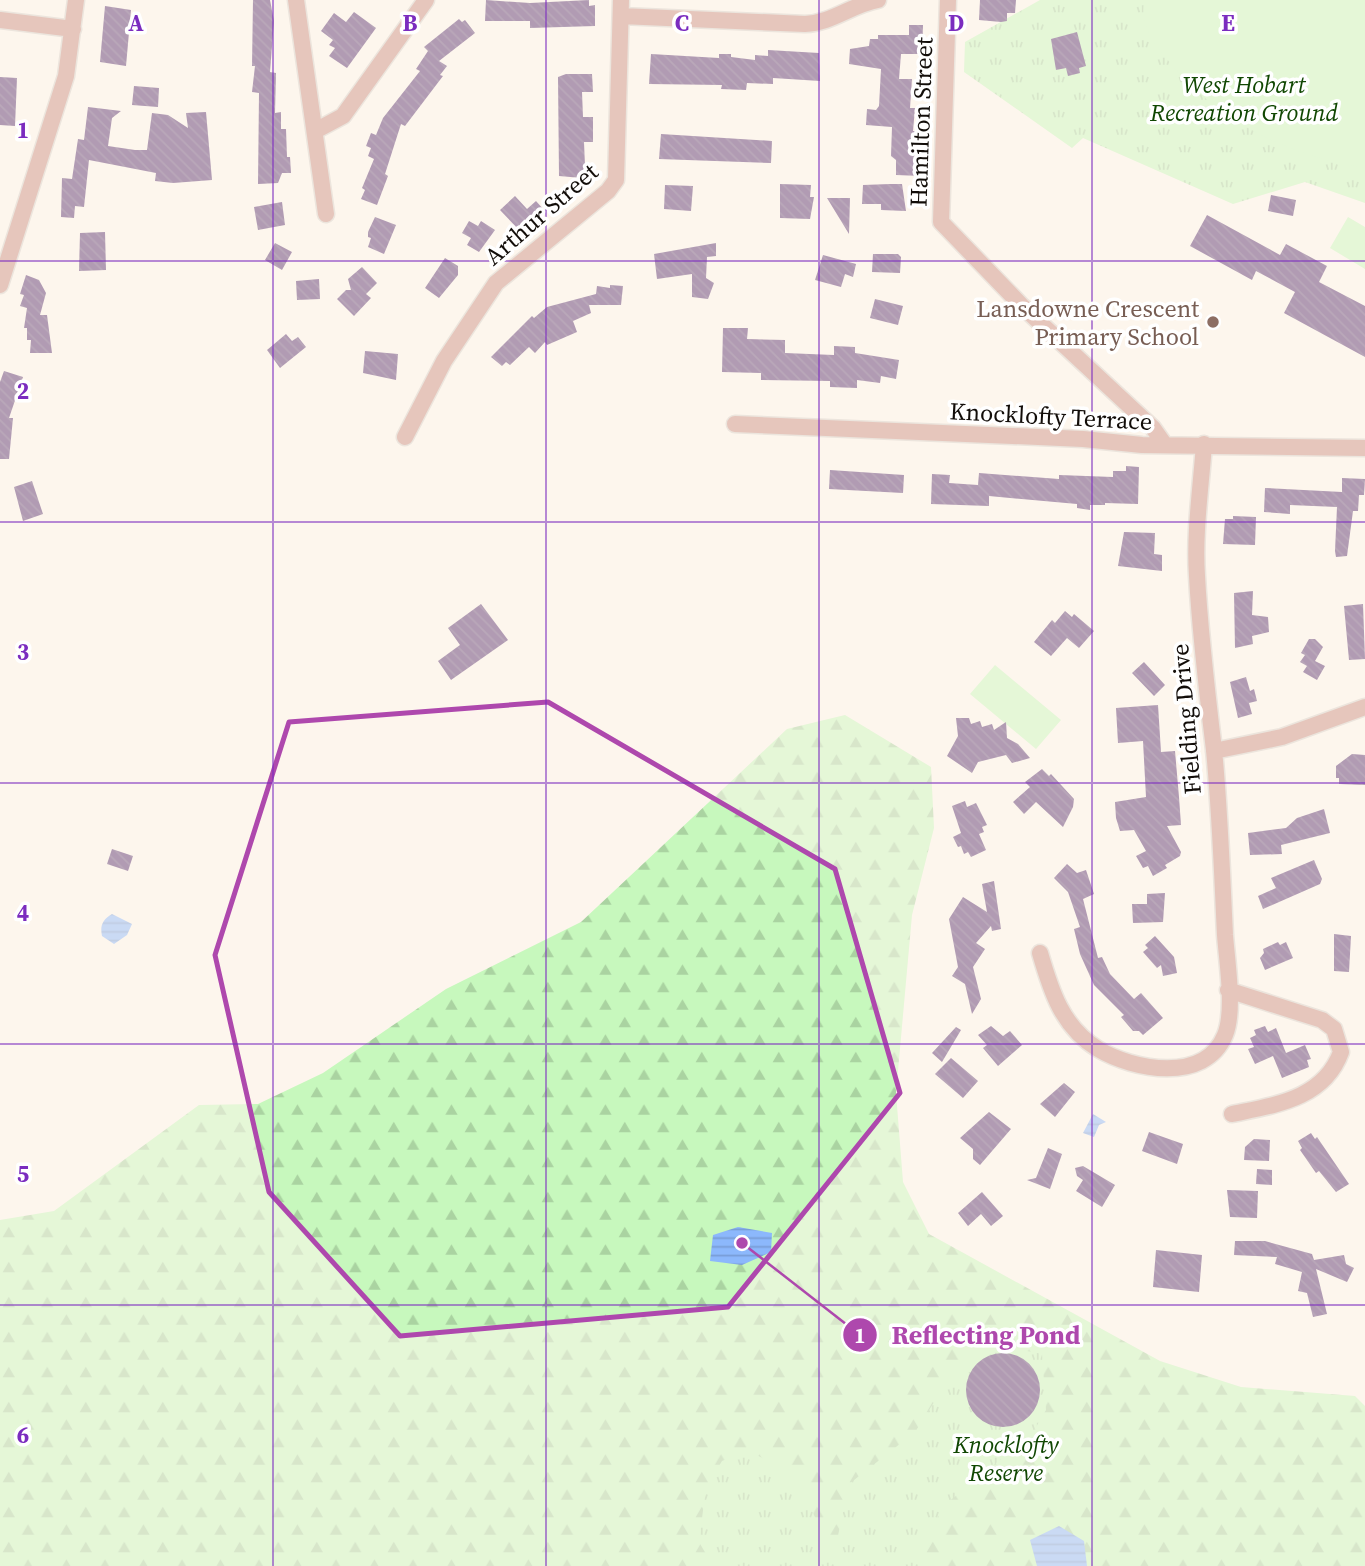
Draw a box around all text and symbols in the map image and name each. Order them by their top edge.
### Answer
text: A [128,7,144,39]
text: B [403,7,418,39]
text: C [675,7,689,39]
text: D [948,7,964,39]
text: E [1221,7,1235,39]
street label: Hamilton Street [902,36,940,207]
park label: West Hobart Recreation Ground [1149,68,1338,129]
text: 1 [17,114,29,146]
street label: Arthur Street [477,155,605,273]
place label: Lansdowne Crescent Primary School [976,292,1199,353]
marker: Lansdowne Crescent Primary School [1205,314,1221,330]
text: 2 [17,375,29,407]
street label: Knocklofty Terrace [949,394,1153,438]
text: 3 [17,636,29,668]
street label: Fielding Drive [1163,642,1209,796]
text: 4 [17,897,29,929]
text: 5 [17,1158,29,1190]
callout: Reflecting Pond [843,1312,1095,1359]
text: Reflecting Pond [892,1317,1080,1353]
text: 1 [854,1321,866,1350]
text: 6 [17,1419,29,1451]
park label: Knocklofty Reserve [952,1428,1059,1489]

